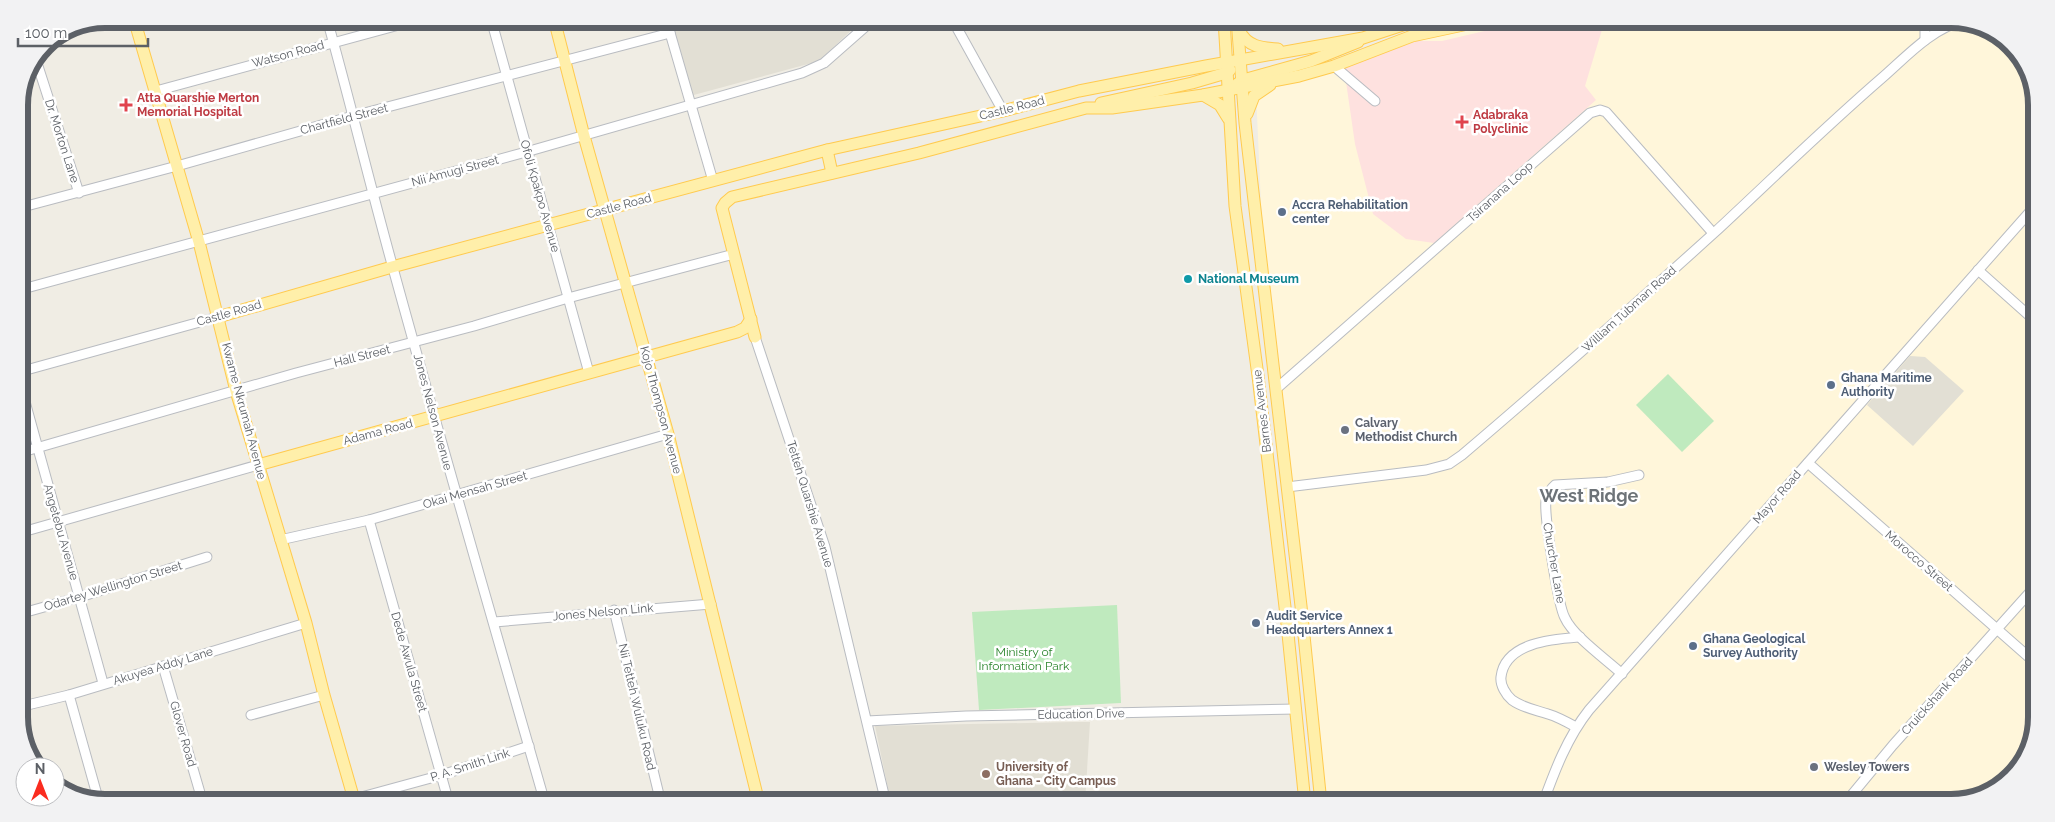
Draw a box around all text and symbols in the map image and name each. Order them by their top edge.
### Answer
scale bar [18,15,148,47]
text: 100 m [25,24,67,42]
street label: Watson Road [250,38,326,70]
place label: Atta Quarshie Merton Memorial Hospital [137,91,259,119]
street label: Castle Road [978,93,1046,123]
street label: Dr. Morton Lane [42,97,82,185]
marker: Atta Quarshie Merton Memorial Hospital [119,98,133,112]
street label: Chartfield Street [299,101,389,137]
place label: Adabraka Polyclinic [1473,108,1528,136]
marker: Adabraka Polyclinic [1455,115,1469,129]
street label: Ofoli Kpakpo Avenue [517,138,563,254]
street label: Nii Amugi Street [410,153,500,189]
street label: Tsiranana Loop [1464,159,1536,225]
street label: Castle Road [585,191,653,221]
place label: Accra Rehabilitation center [1292,198,1408,226]
marker: Accra Rehabilitation center [1276,206,1288,218]
street label: William Tubman Road [1579,263,1679,355]
place label: National Museum [1198,272,1299,286]
marker: National Museum [1182,273,1194,285]
street label: Castle Road [195,297,263,329]
street label: Kwame Nkrumah Avenue [219,341,269,481]
street label: Hall Street [332,342,392,370]
street label: Kojo Thompson Avenue [637,345,685,475]
street label: Jones Nelson Avenue [411,352,455,472]
street label: Barnes Avenue [1250,369,1274,453]
place label: Ghana Maritime Authority [1841,371,1932,399]
marker: Ghana Maritime Authority [1825,379,1837,391]
street label: Adama Road [342,416,414,448]
place label: Calvary Methodist Church [1355,416,1457,444]
marker: Calvary Methodist Church [1339,424,1351,436]
street label: Tetteh Quarshie Avenue [784,439,836,569]
street label: Mayor Road [1750,467,1804,527]
street label: Okai Mensah Street [421,468,529,512]
street label: Angetebu Avenue [41,482,81,582]
district label: West Ridge [1540,485,1639,506]
street label: Churcher Lane [1540,522,1568,604]
street label: Morocco Street [1882,528,1956,594]
street label: Odartey Wellington Street [42,558,184,614]
street label: Jones Nelson Link [552,601,655,623]
place label: Audit Service Headquarters Annex 1 [1266,609,1393,637]
street label: Dede Awula Street [388,610,430,714]
marker: Audit Service Headquarters Annex 1 [1250,617,1262,629]
place label: Ghana Geological Survey Authority [1703,632,1805,660]
marker: Ghana Geological Survey Authority [1687,640,1699,652]
street label: Nii Tetteh Wuluku Road [616,642,658,772]
street label: Akuyea Addy Lane [111,644,215,688]
park label: Ministry of Information Park [979,645,1070,673]
street label: Cruickshank Road [1898,654,1976,738]
street label: Glover Road [167,699,199,769]
street label: Education Drive [1037,706,1125,722]
street label: P. A. Smith Link [428,745,512,784]
north arrow [15,757,65,807]
place label: University of Ghana - City Campus [996,760,1116,788]
place label: Wesley Towers [1824,760,1910,774]
text: N [35,761,45,777]
marker: Wesley Towers [1808,761,1820,773]
marker: University of Ghana - City Campus [980,768,992,780]

